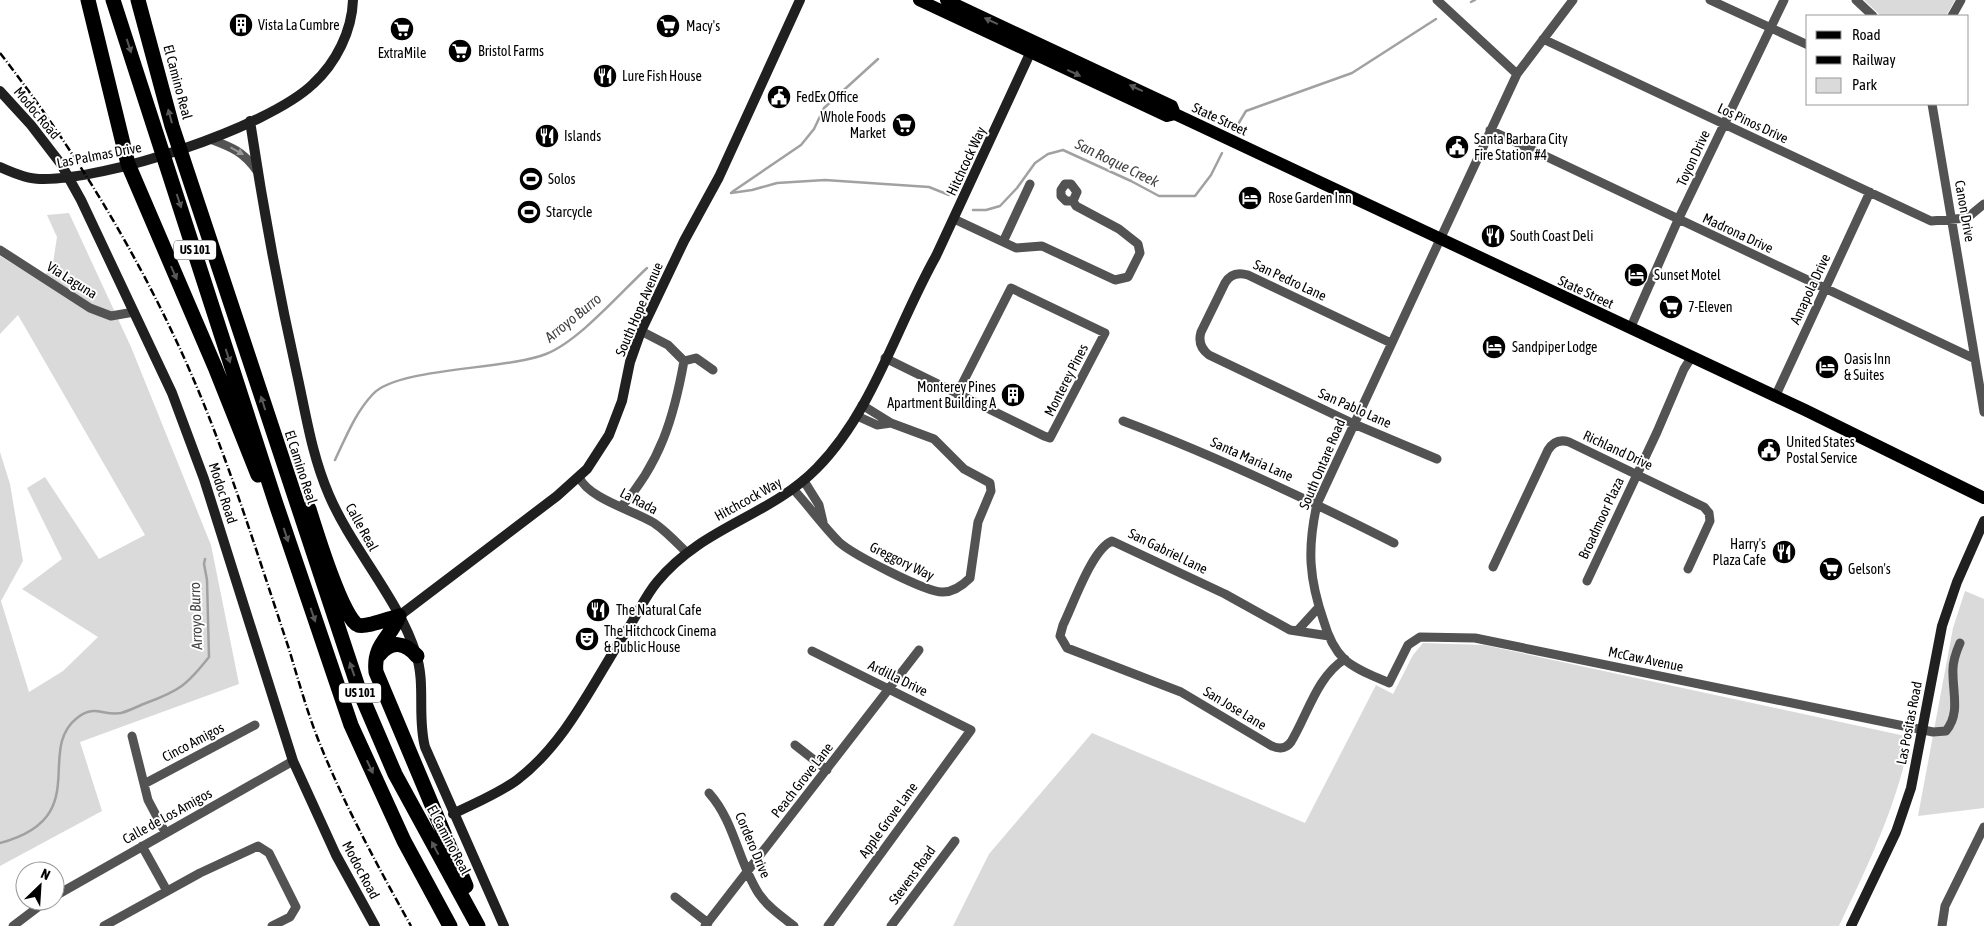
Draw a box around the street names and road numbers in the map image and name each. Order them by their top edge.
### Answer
street label: El Camino Real [160,43,196,121]
street label: Modoc Road [11,84,63,142]
street label: State Street [1190,99,1250,139]
street label: Los Pinos Drive [1715,100,1791,146]
street label: Hitchcock Way [943,124,989,198]
street label: Toyon Drive [1673,128,1713,188]
street label: Las Palmas Drive [55,139,143,171]
street label: Canon Drive [1952,179,1978,243]
street label: Madrona Drive [1700,210,1776,256]
road number: US 101 [174,240,216,260]
street label: Amapola Drive [1787,251,1833,327]
street label: San Pedro Lane [1251,256,1329,304]
street label: Via Laguna [44,258,100,302]
street label: South Hope Avenue [612,260,666,358]
street label: State Street [1556,272,1616,312]
street label: Monterey Pines [1041,341,1091,419]
street label: San Pablo Lane [1316,385,1394,431]
street label: South Ontare Road [1296,416,1348,512]
street label: Richland Drive [1581,427,1655,473]
street label: El Camino Real [282,428,321,506]
street label: Santa Maria Lane [1208,434,1296,484]
street label: Modoc Road [206,461,240,525]
street label: Hitchcock Way [712,474,785,524]
street label: Broadmoor Plaza [1575,475,1627,561]
street label: La Rada [617,484,661,518]
street label: Calle Real [342,500,382,554]
street label: San Gabriel Lane [1126,525,1210,577]
street label: Greggory Way [867,539,937,584]
street label: McCaw Avenue [1607,643,1685,675]
street label: Ardilla Drive [866,657,930,699]
street label: Las Positas Road [1893,680,1925,766]
street label: San Jose Lane [1201,683,1269,733]
road number: US 101 [339,684,381,702]
street label: Cinco Amigos [159,719,227,765]
street label: Peach Grove Lane [768,739,836,821]
street label: Apple Grove Lane [855,779,921,861]
street label: Calle de Los Amigos [120,785,214,847]
street label: El Camino Real [424,802,474,878]
street label: Cordero Drive [732,810,774,880]
street label: Modoc Road [339,838,383,902]
street label: Stevens Road [885,843,939,907]

